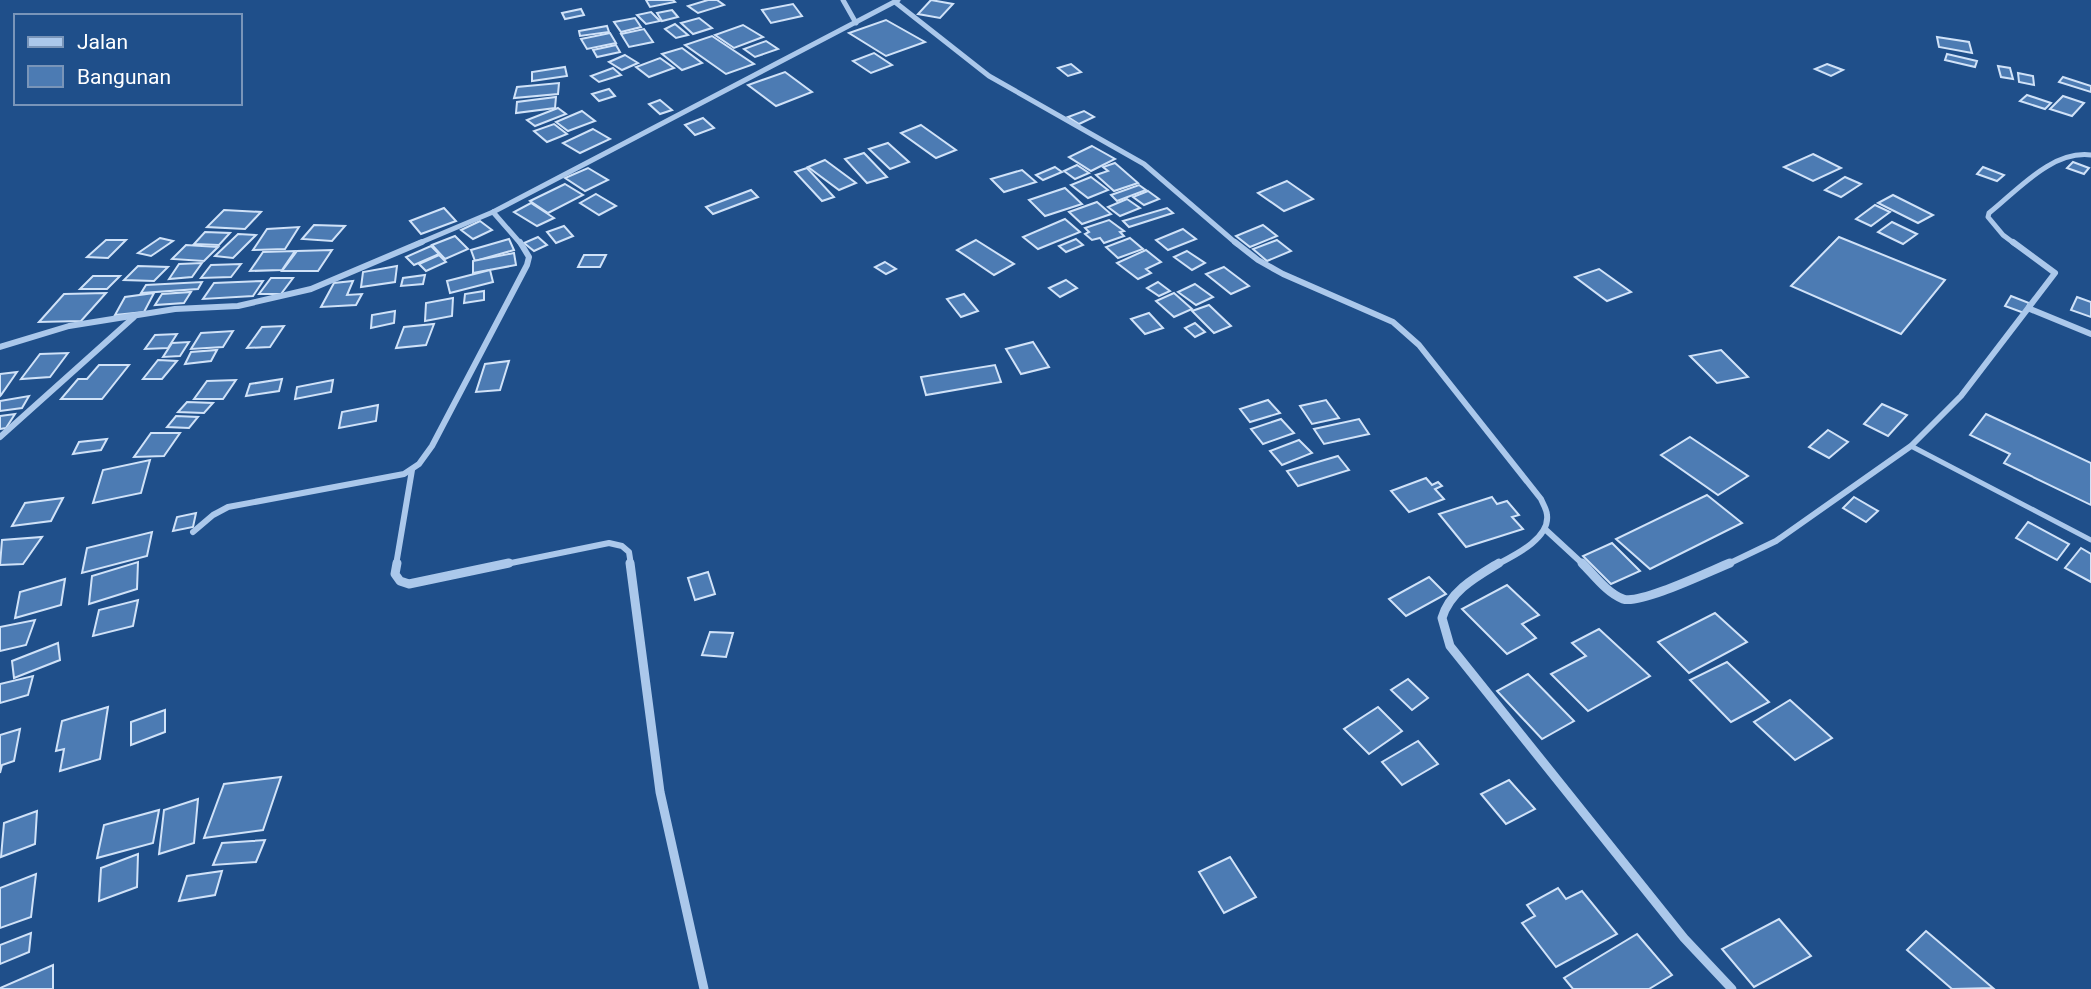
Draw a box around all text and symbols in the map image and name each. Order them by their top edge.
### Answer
legend [14,14,242,105]
text: Jalan [77,30,128,54]
text: Bangunan [77,65,171,89]

